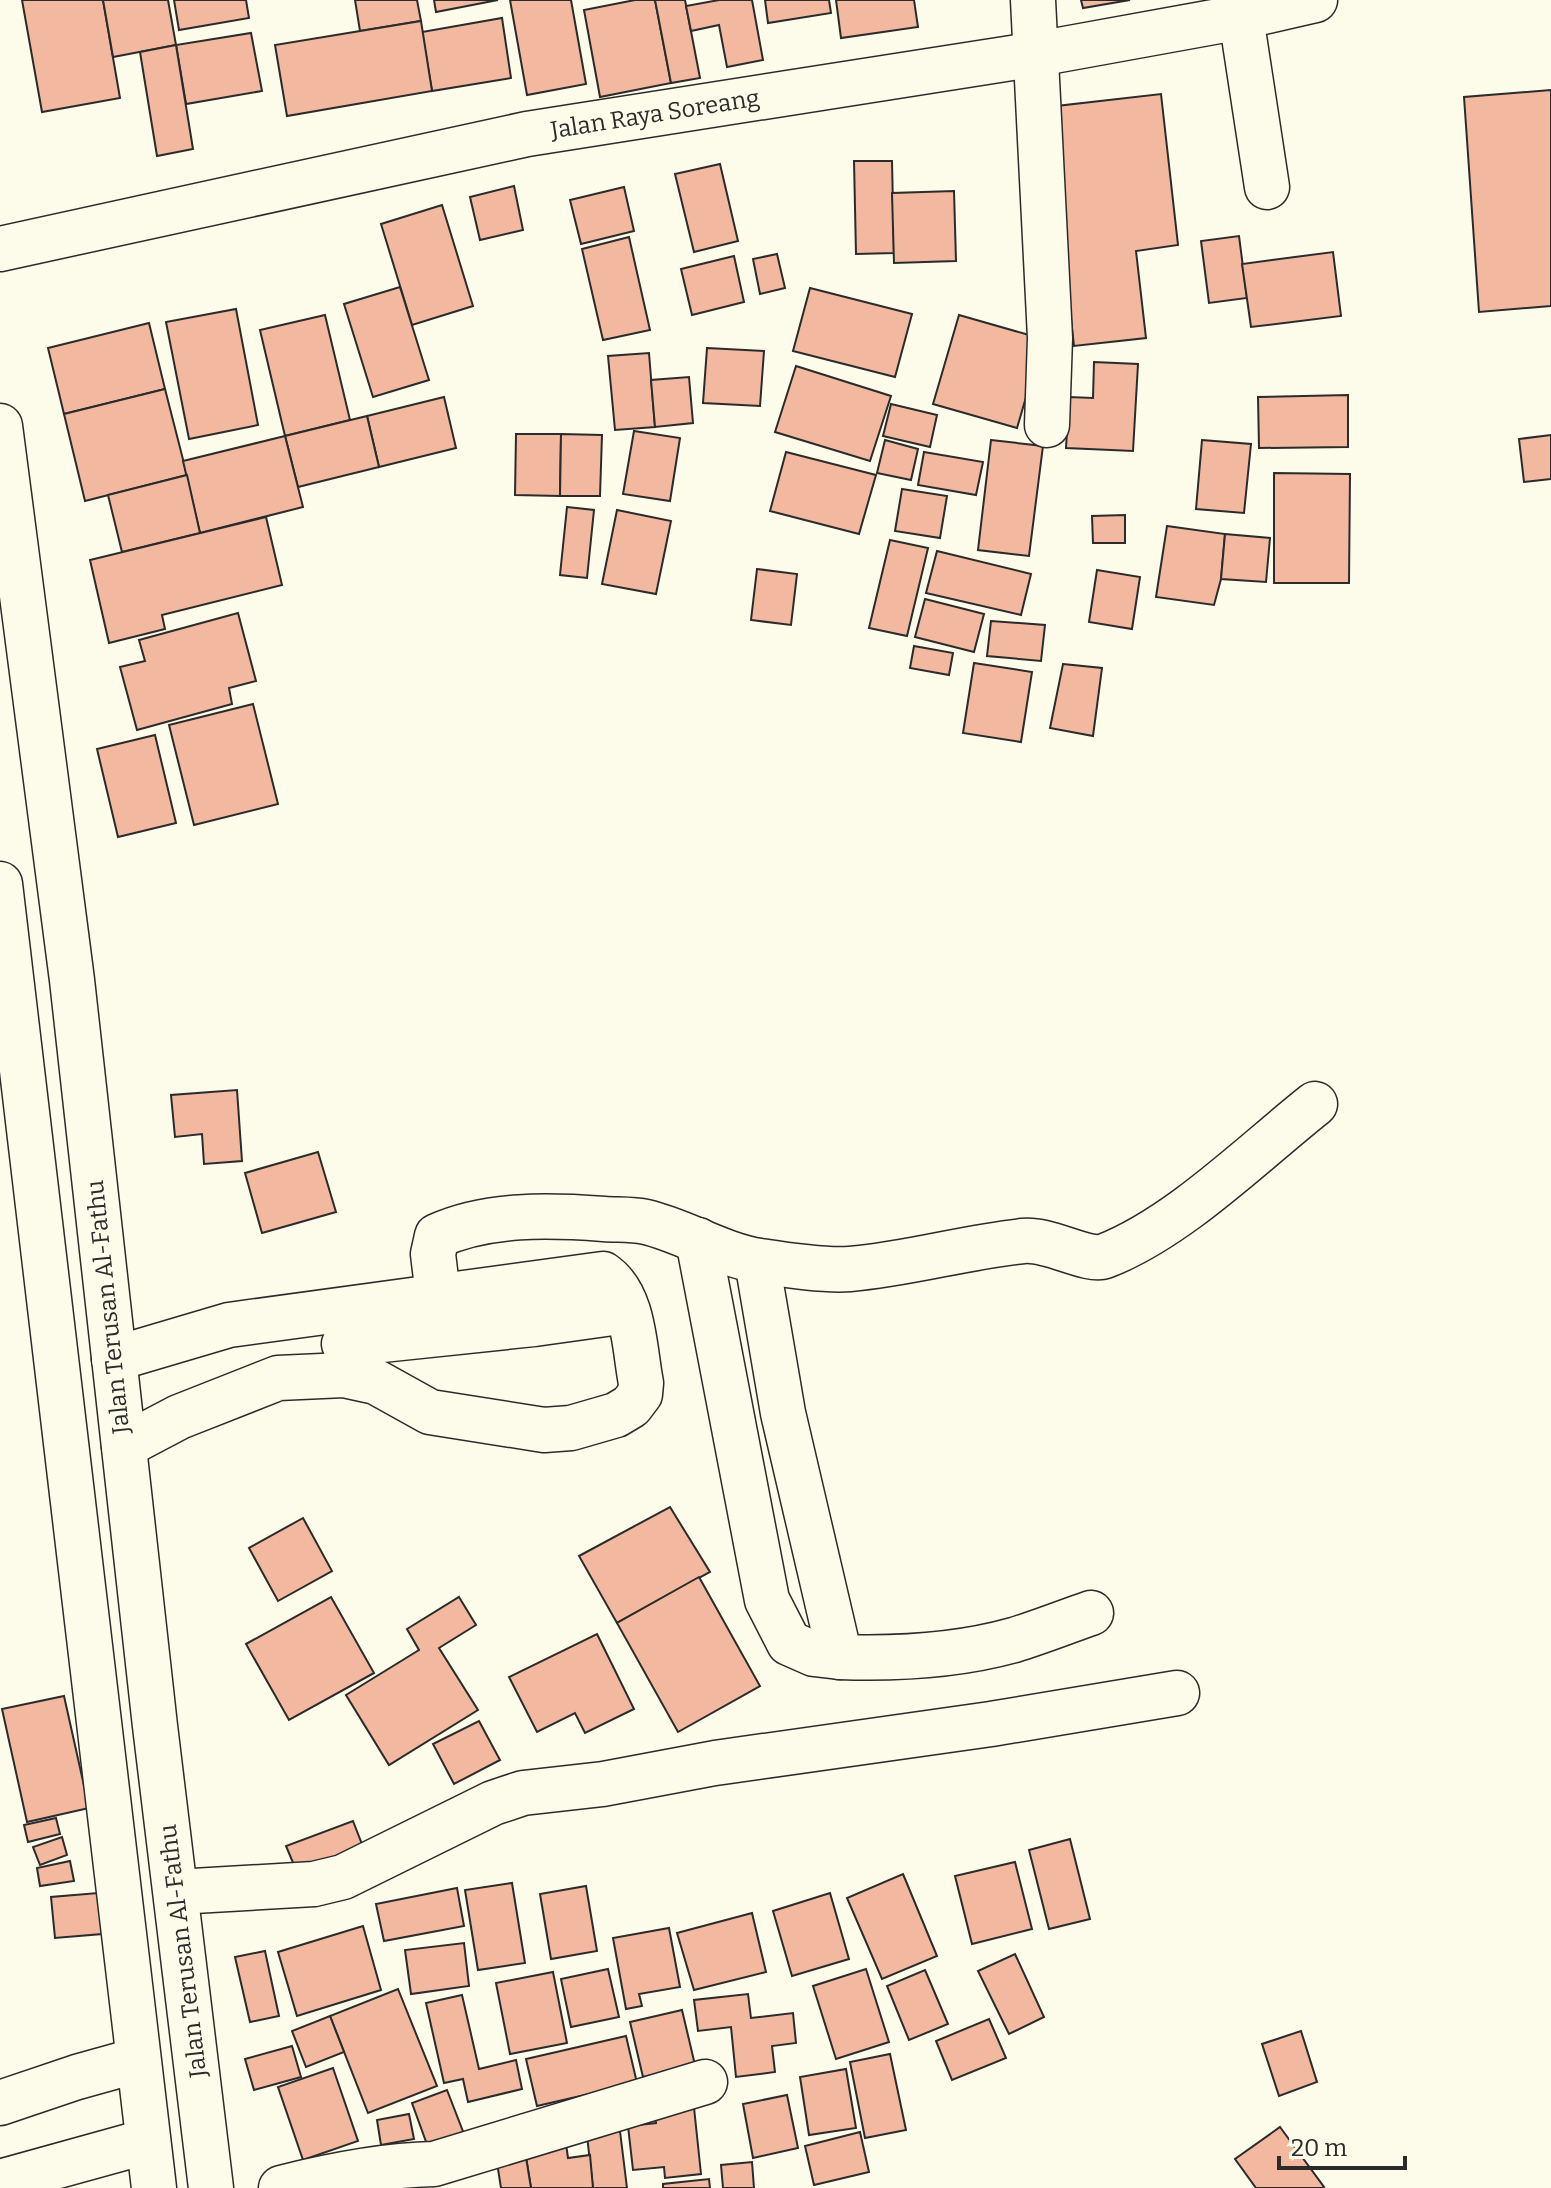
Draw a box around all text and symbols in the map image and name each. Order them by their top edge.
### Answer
street label: Jalan Raya Soreang [548,84,761,144]
street label: Jalan Terusan Al-Fathu [81,1179,135,1436]
street label: Jalan Terusan Al-Fathu [154,1823,213,2080]
scale bar [1279,2120,1405,2170]
text: 20 m [1291,2134,1347,2162]

